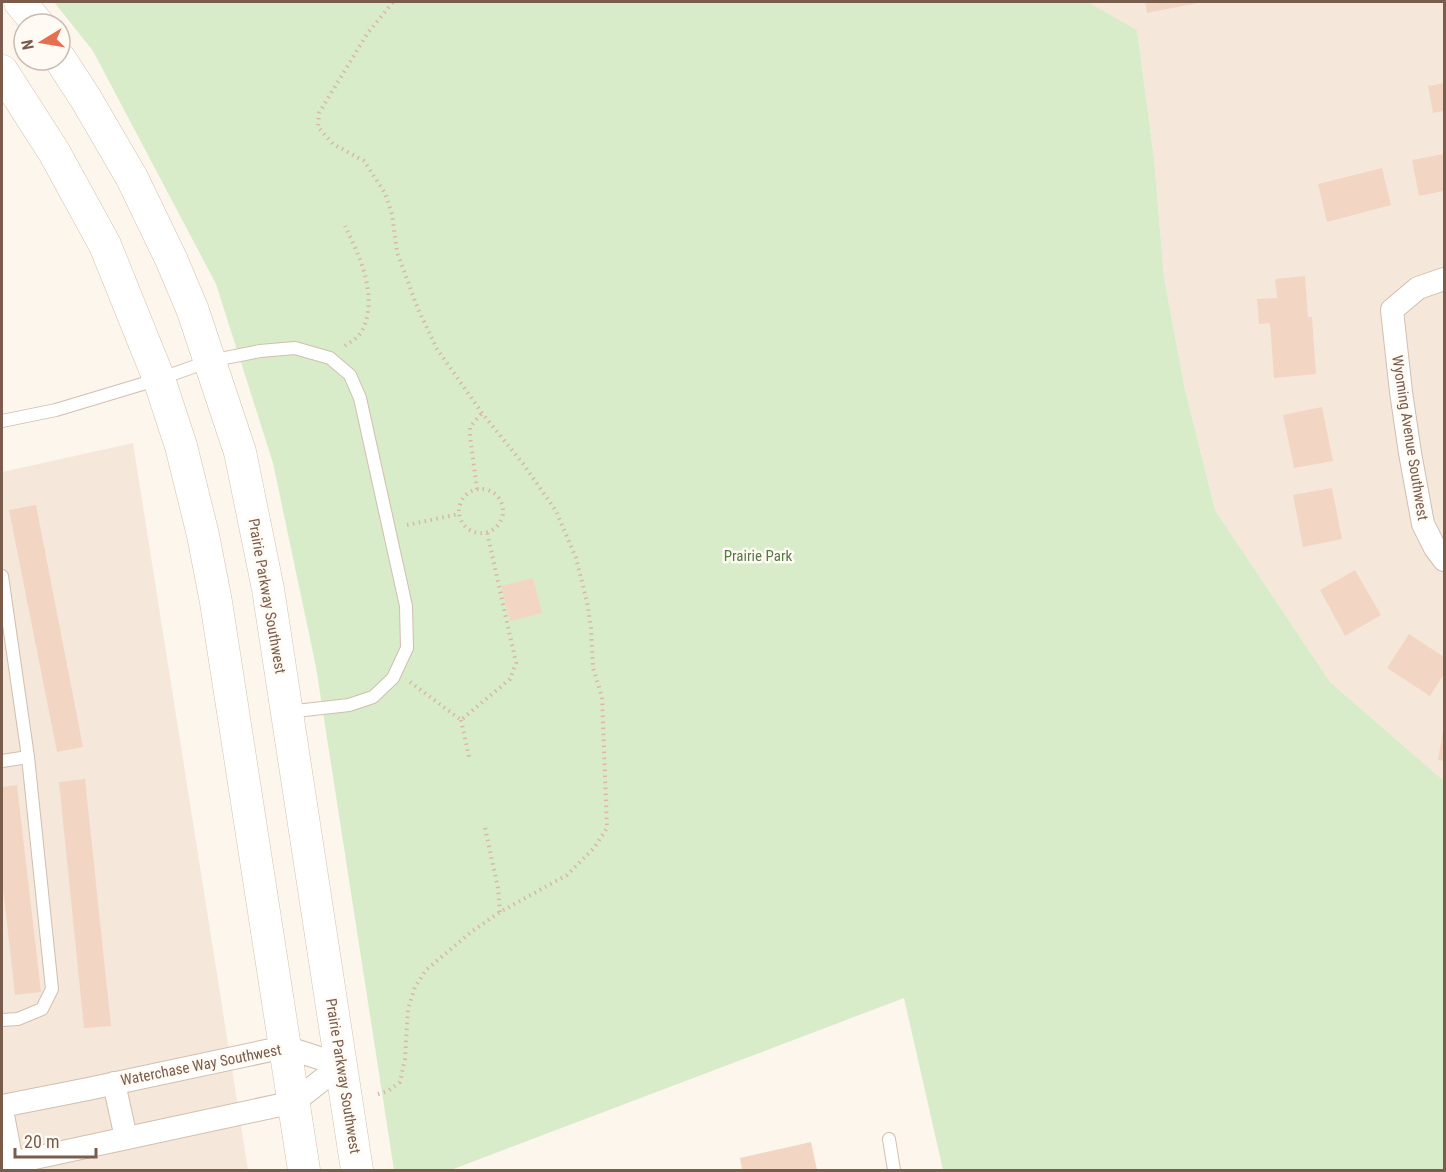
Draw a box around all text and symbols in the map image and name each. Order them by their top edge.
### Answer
north arrow [12,12,72,72]
text: N [18,38,38,51]
street label: Wyoming Avenue Southwest [1388,354,1432,522]
street label: Prairie Parkway Southwest [244,517,290,675]
park label: Prairie Park [724,547,792,565]
street label: Prairie Parkway Southwest [322,997,364,1155]
street label: Waterchase Way Southwest [119,1041,283,1089]
scale bar [15,1121,96,1159]
text: 20 m [24,1131,59,1152]

